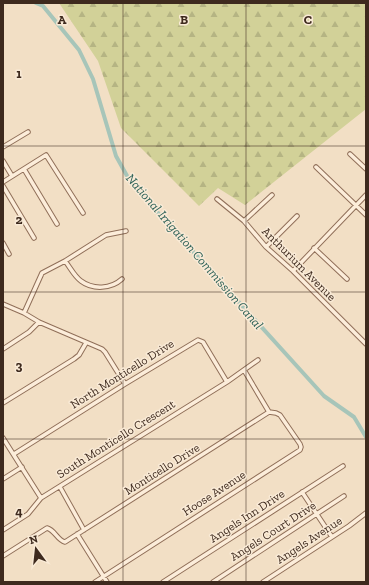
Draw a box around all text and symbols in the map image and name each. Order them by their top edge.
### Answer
text: A [58,12,67,27]
text: B [180,12,188,27]
text: C [304,12,312,27]
text: 1 [16,66,22,81]
water label: National Irrigation Commission Canal [123,171,266,332]
text: 2 [16,212,23,227]
street label: Anthurium Avenue [259,224,339,304]
street label: North Monticello Drive [68,336,177,412]
text: 3 [16,358,23,373]
street label: South Monticello Crescent [54,397,178,481]
street label: Monticello Drive [122,440,202,498]
street label: Hoose Avenue [180,467,248,519]
street label: Angels Inn Drive [207,486,287,545]
street label: Angels Court Drive [228,498,319,564]
text: 4 [15,504,23,519]
street label: Angels Avenue [273,513,345,566]
north arrow [16,529,56,569]
text: N [28,532,40,547]

